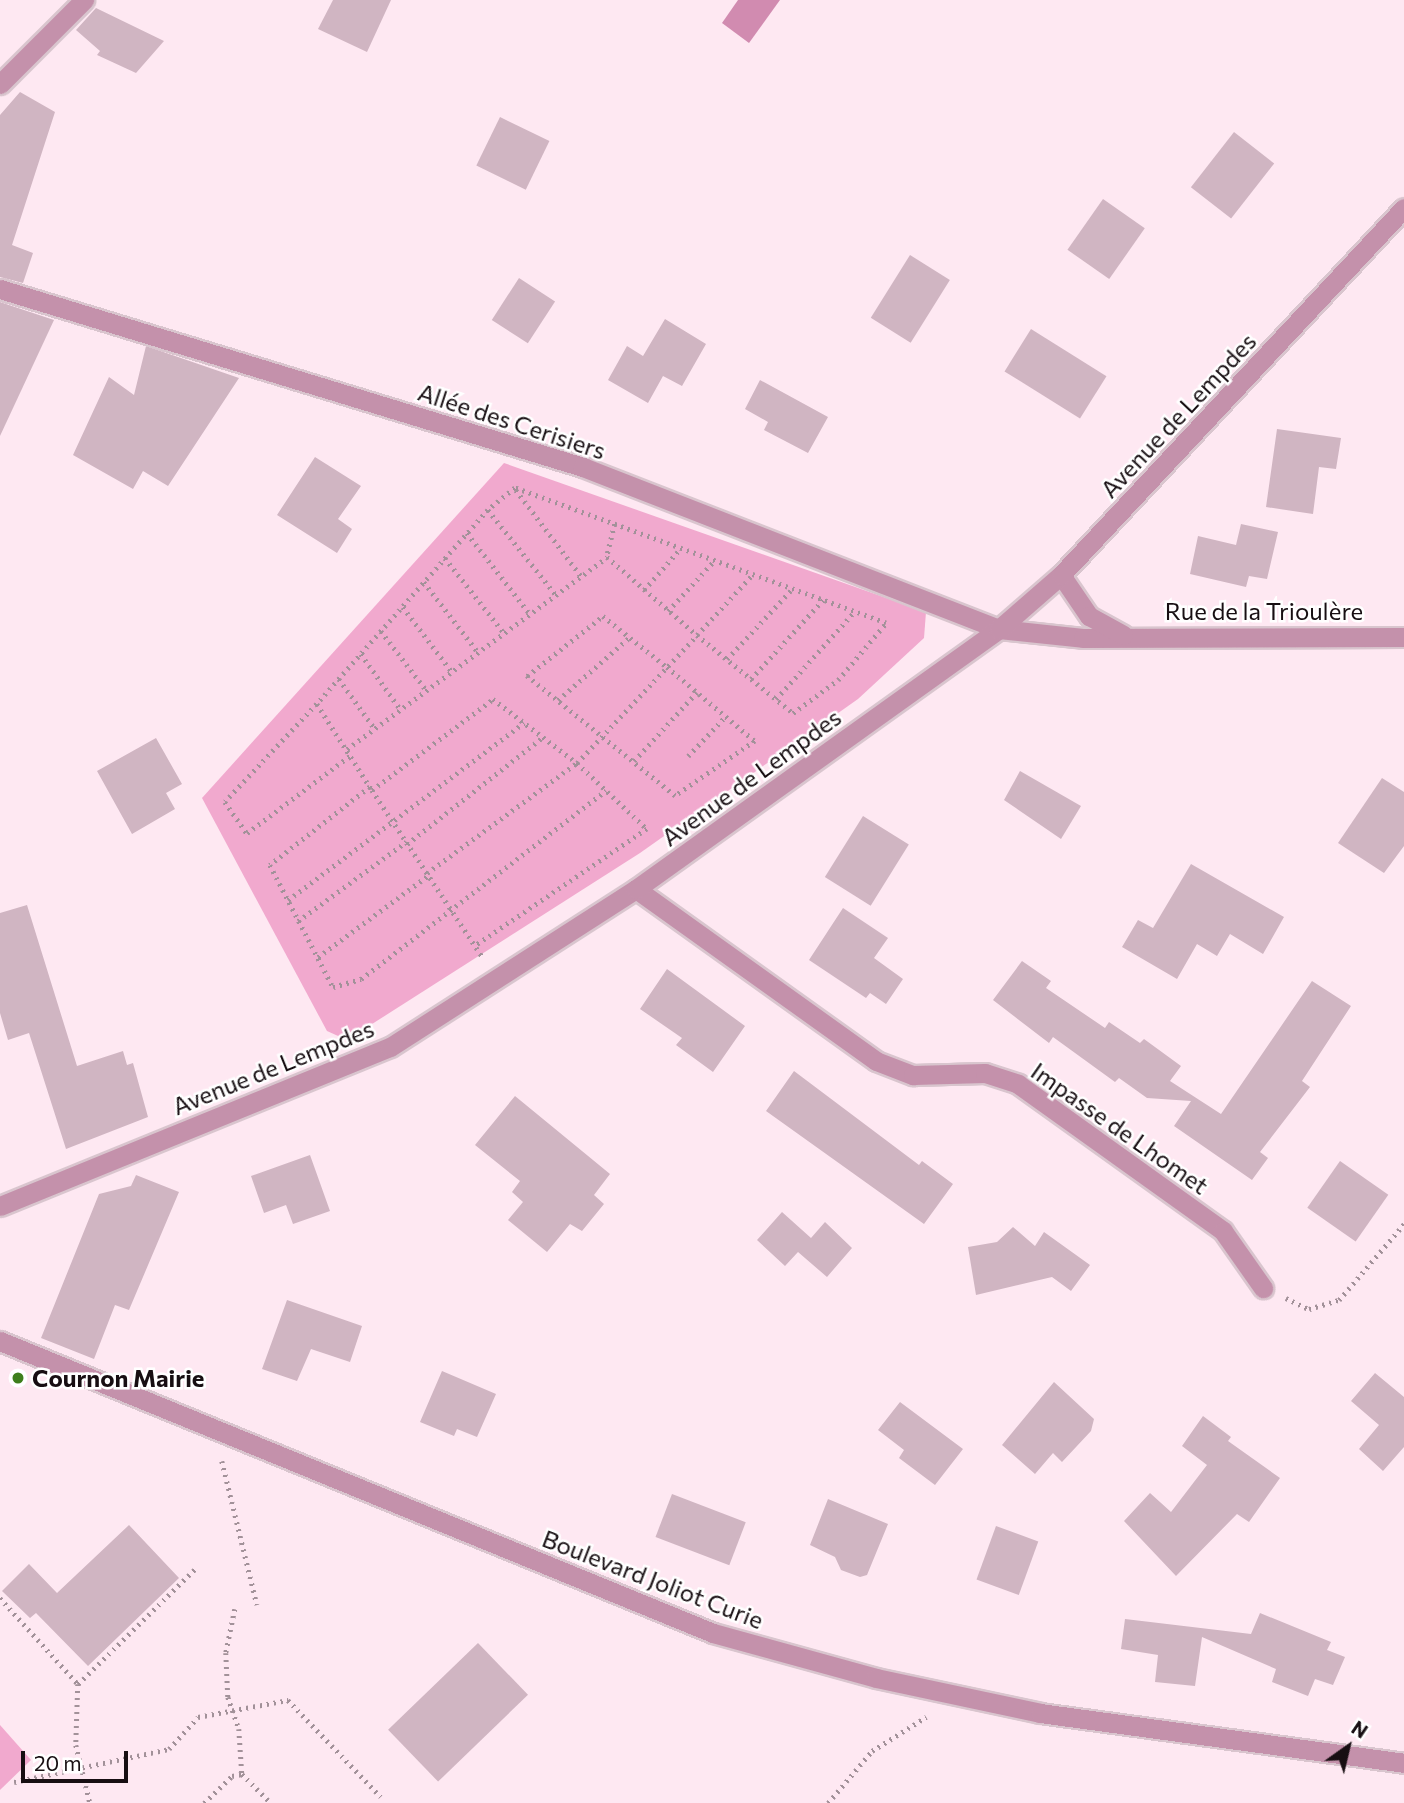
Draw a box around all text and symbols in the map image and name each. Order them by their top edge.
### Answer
street label: Avenue de Lempdes [1094,327,1262,503]
street label: Allée des Cerisiers [415,377,609,465]
street label: Rue de la Trioulère [1165,597,1363,625]
street label: Avenue de Lempdes [656,702,846,852]
street label: Avenue de Lempdes [168,1013,378,1121]
street label: Impasse de Lhomet [1026,1056,1214,1200]
place label: Cournon Mairie [32,1364,204,1392]
marker: Cournon Mairie [10,1370,26,1386]
street label: Boulevard Joliot Curie [538,1524,768,1634]
north arrow [1313,1712,1383,1782]
text: N [1348,1716,1372,1743]
scale bar [24,1736,131,1780]
text: 20 m [34,1750,82,1775]

